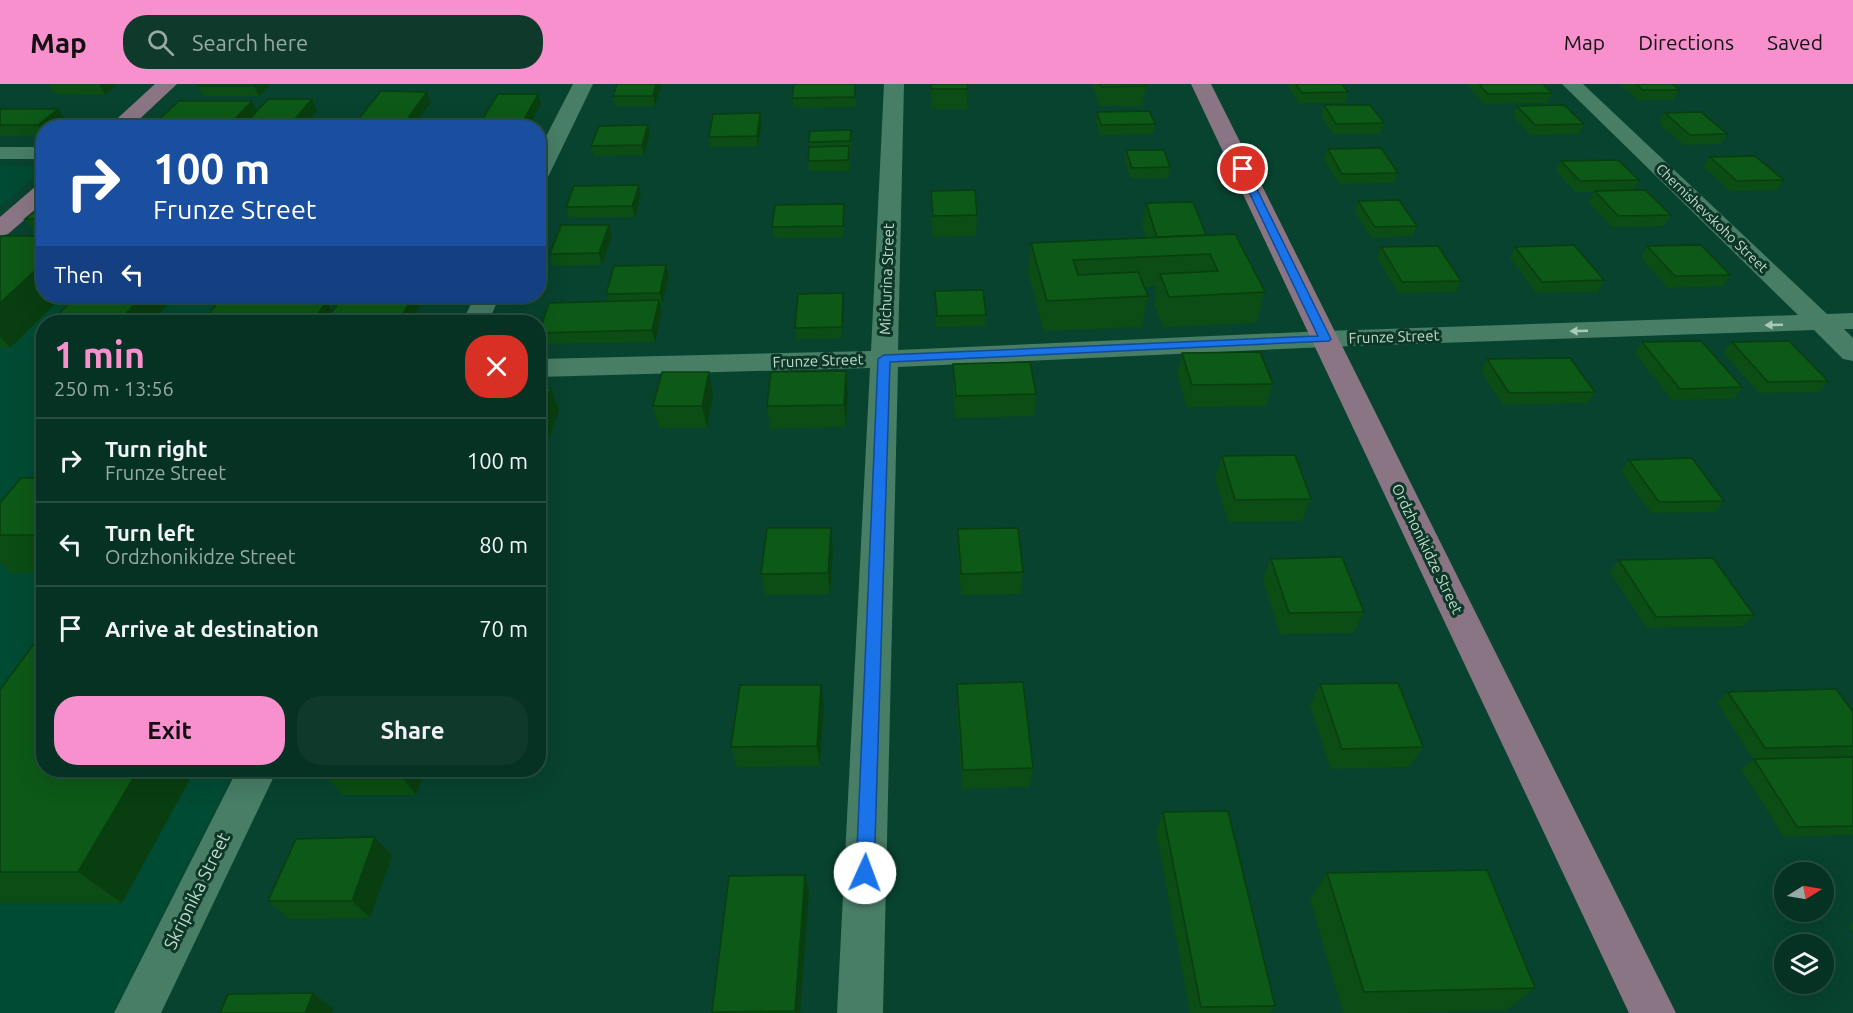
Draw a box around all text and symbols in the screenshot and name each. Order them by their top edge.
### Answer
search box [123,15,543,69]
icon: search [144,26,177,59]
text: Map [30,27,87,58]
text: Search here [192,30,308,55]
text: Map [1564,30,1605,54]
text: Directions [1638,30,1734,54]
text: Saved [1767,30,1823,54]
pin [1217,143,1268,194]
icon: right [54,144,132,222]
text: 100 m [153,145,270,192]
icon: arrive [1226,152,1259,185]
street label: Chernishevskoho Street [1653,160,1772,276]
text: Frunze Street [153,194,316,224]
street label: Michurina Street [876,223,897,335]
icon: left [116,258,149,291]
text: Then [54,262,104,287]
one-way arrow [1764,320,1783,329]
street label: Frunze Street [1348,326,1440,347]
one-way arrow [1569,326,1588,335]
text: 1 min [54,334,145,375]
button: close [465,335,528,398]
street label: Frunze Street [772,350,864,371]
text: 250 m · 13:56 [54,377,174,400]
text: Turn right [105,436,207,461]
icon: right [54,444,87,477]
text: 100 m [467,448,528,473]
text: Frunze Street [105,461,226,484]
street label: Ordzhonikidze Street [1388,481,1466,617]
text: Turn left [105,520,195,545]
icon: left [54,528,87,561]
text: 80 m [479,532,528,557]
text: Ordzhonikidze Street [105,545,296,568]
icon: arrive [54,612,87,645]
text: Arrive at destination [105,616,319,641]
text: 70 m [479,616,528,641]
button: Exit [54,696,285,765]
button: Share [297,696,528,765]
street label: Skripnika Street [159,829,233,952]
position arrow [833,841,897,905]
north arrow [1774,862,1834,922]
map controls [1774,862,1834,994]
button: layers [1774,934,1834,994]

